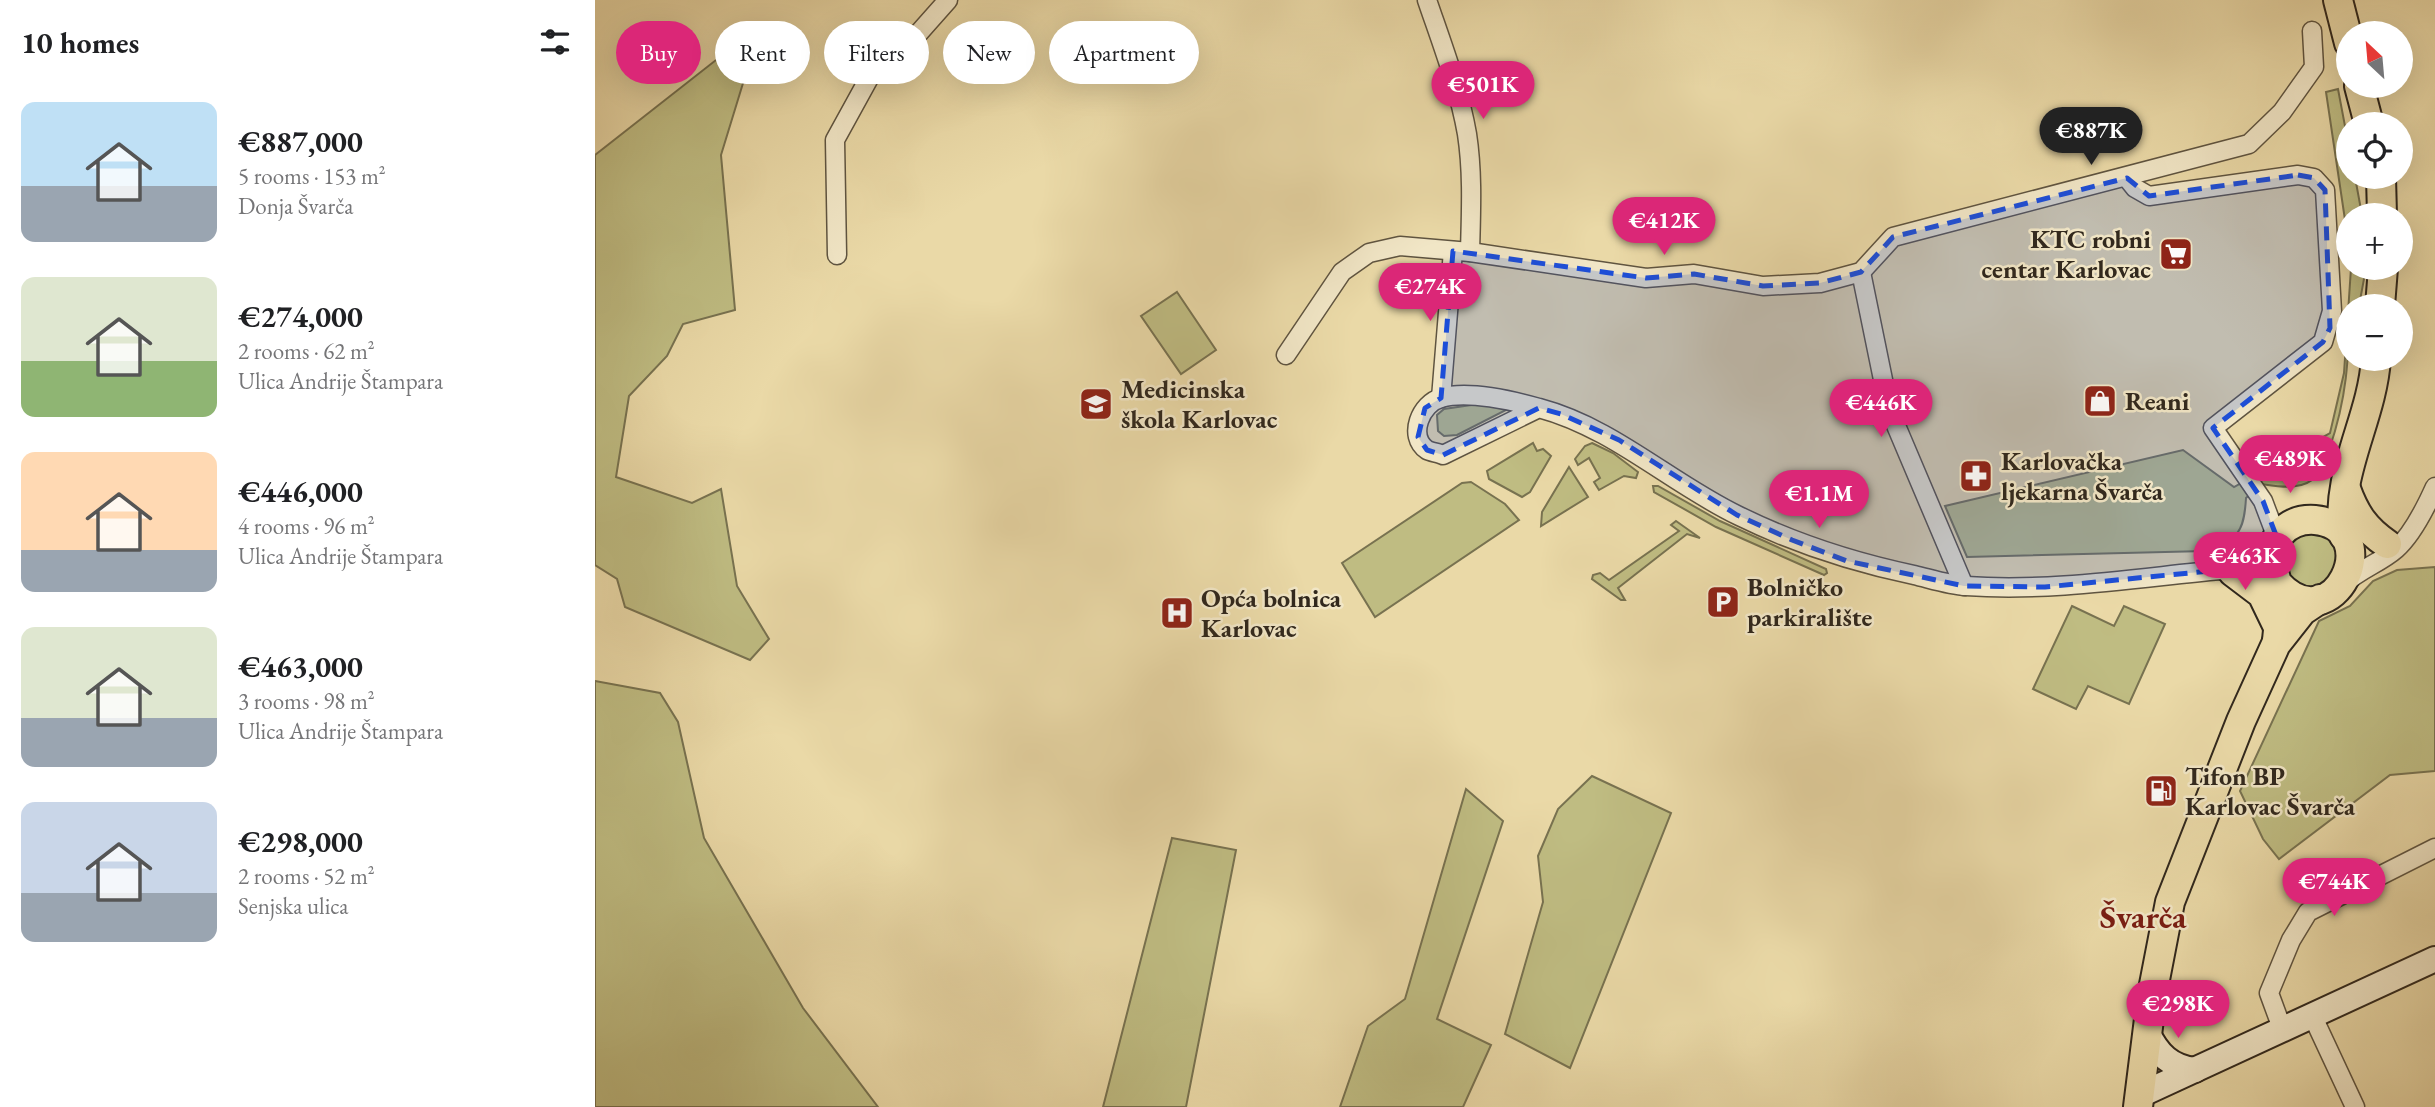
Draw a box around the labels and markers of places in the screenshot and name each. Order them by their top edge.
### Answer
pin: €501K [1434,61,1532,121]
pin: €887K [2042,108,2140,167]
pin: €412K [1615,198,1713,257]
place label: KTC robni centar Karlovac [1982,222,2151,286]
supermarket icon: KTC robni centar Karlovac [2157,235,2195,273]
pin: €274K [1381,264,1479,323]
place label: Medicinska škola Karlovac [1121,372,1278,436]
pin: €446K [1832,380,1930,439]
shop icon: Reani [2081,382,2119,420]
place label: Reani [2125,384,2190,418]
school or university icon: Medicinska škola Karlovac [1077,385,1115,423]
pin: €489K [2241,435,2339,495]
place label: Karlovačka ljekarna Švarča [2001,444,2164,508]
pharmacy icon: Karlovačka ljekarna Švarča [1957,457,1995,495]
pin: €1.1M [1770,470,1868,530]
pin: €463K [2196,532,2294,592]
place label: Bolničko parkiralište [1747,570,1873,634]
place label: Opća bolnica Karlovac [1201,581,1342,645]
parking icon: Bolničko parkiralište [1704,583,1742,621]
hospital icon: Opća bolnica Karlovac [1158,594,1196,632]
place label: Tifon BP Karlovac Švarča [2185,759,2356,823]
fuel station icon: Tifon BP Karlovac Švarča [2142,772,2180,810]
pin: €744K [2285,858,2383,918]
pin: €298K [2129,981,2227,1040]

